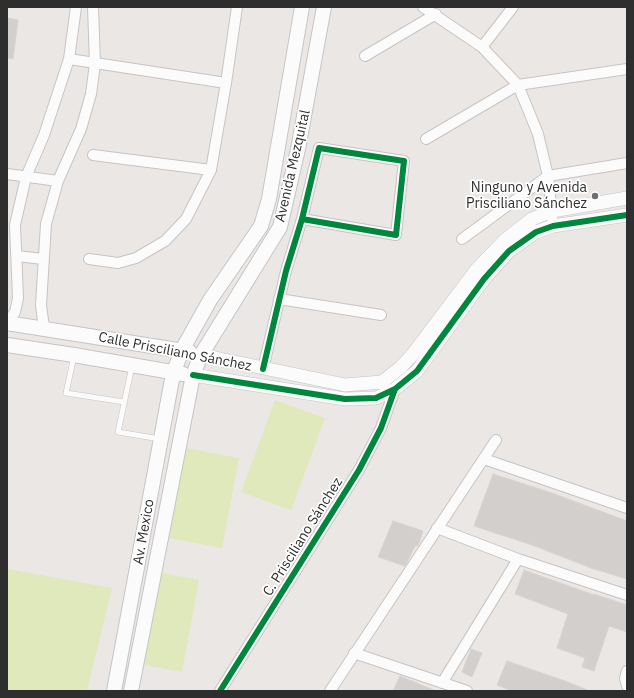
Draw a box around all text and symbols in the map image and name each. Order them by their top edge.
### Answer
street label: Avenida Mezquital [272,108,314,224]
place label: Ninguno y Avenida Prisciliano Sánchez [466,180,587,212]
marker: Ninguno y Avenida Prisciliano Sánchez [590,191,600,201]
street label: Calle Prisciliano Sánchez [97,329,253,375]
street label: C. Prisciliano Sánchez [260,475,346,599]
street label: Av. Mexico [130,498,158,566]

